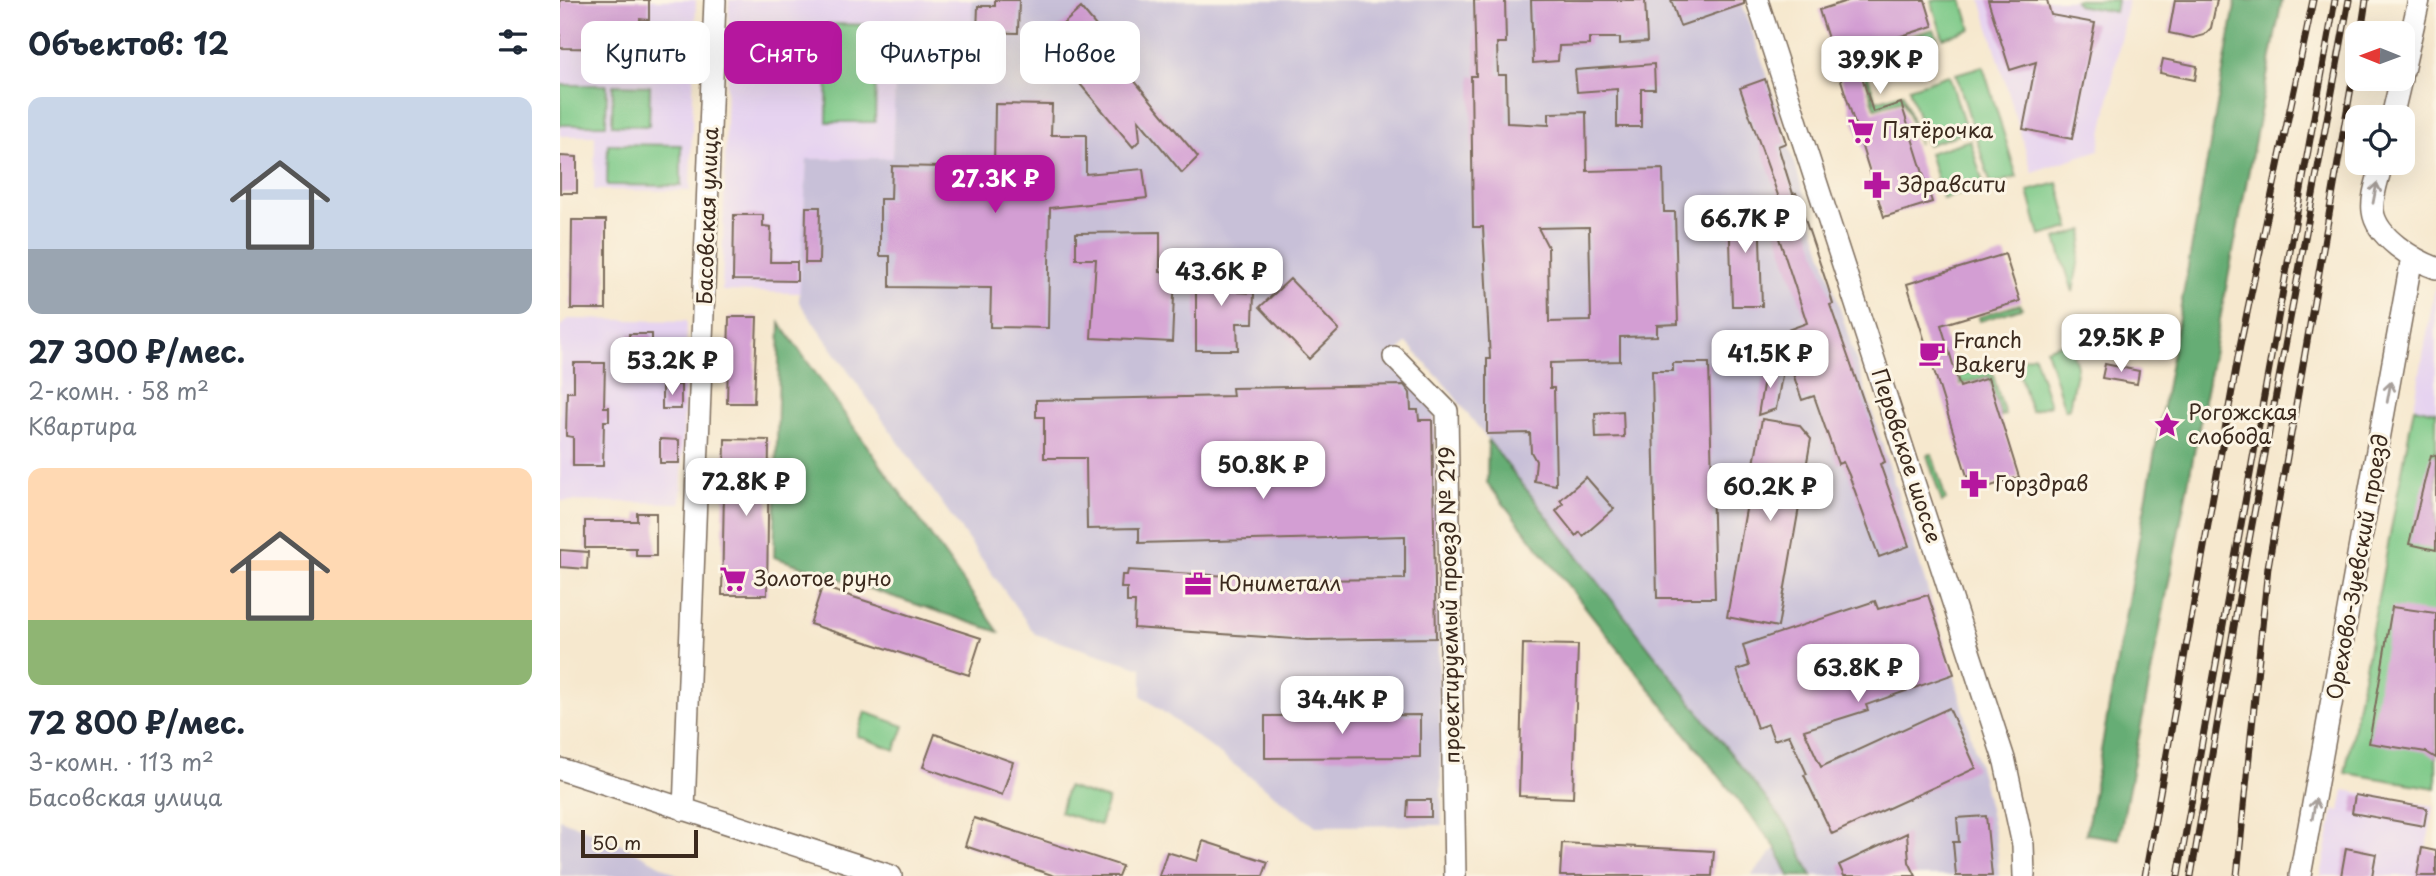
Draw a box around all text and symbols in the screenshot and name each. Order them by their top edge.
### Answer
text: Объектов: 12 [28,20,229,65]
chip: Купить [581,21,710,84]
chip: Снять [724,21,842,84]
chip: Фильтры [856,21,1006,84]
chip: Новое [1020,21,1140,84]
north arrow [2345,21,2415,91]
map controls [2345,21,2415,175]
icon: filters [494,23,532,61]
pin: 39.9K ₽ [1815,36,1945,96]
text: 39.9K ₽ [1837,41,1923,76]
button: locate [2345,105,2415,175]
place label: Пятёрочка [1882,113,1994,145]
supermarket icon: Пятёрочка [1846,116,1876,146]
street label: Басовская улица [687,126,725,305]
icon: home [217,142,343,268]
pin: 27.3K ₽ [930,156,1060,215]
text: 27.3K ₽ [951,160,1039,195]
place label: Здравсити [1897,167,2006,199]
pharmacy icon: Здравсити [1862,170,1892,200]
one-way arrow [2369,182,2383,205]
pin: 66.7K ₽ [1680,196,1810,255]
text: 66.7K ₽ [1700,200,1790,235]
pin: 43.6K ₽ [1156,248,1286,308]
text: 43.6K ₽ [1175,253,1267,288]
pin: 29.5K ₽ [2056,314,2186,374]
text: 29.5K ₽ [2078,319,2164,354]
place label: Franch Bakery [1953,323,2026,379]
text: 27 300 ₽/мес. [28,328,245,373]
pin: 41.5K ₽ [1705,330,1835,390]
text: 41.5K ₽ [1728,335,1812,370]
pin: 53.2K ₽ [607,338,737,397]
cafe icon: Franch Bakery [1917,338,1947,368]
text: 53.2K ₽ [626,342,718,377]
street label: Перовское шоссе [1865,364,1951,547]
text: 2-комн. · 58 m² [28,373,209,408]
one-way arrow [2383,382,2396,404]
place label: Рогожская слобода [2188,395,2298,451]
text: Квартира [28,408,136,443]
place icon: Рогожская слобода [2152,410,2182,440]
street label: Орехово-Зуевский проезд [2317,431,2395,702]
pin: 50.8K ₽ [1198,442,1328,501]
text: 50.8K ₽ [1217,446,1309,481]
street label: проектируемый проезд № 219 [1429,446,1467,764]
pin: 72.8K ₽ [681,458,811,518]
text: 72.8K ₽ [702,463,790,498]
pin: 60.2K ₽ [1705,463,1835,523]
place label: Горздрав [1995,466,2088,498]
text: 60.2K ₽ [1723,468,1817,503]
pharmacy icon: Горздрав [1959,469,1989,499]
icon: home [217,513,343,639]
place label: Золотое руно [754,561,892,593]
supermarket icon: Золотое руно [718,564,748,594]
place label: Юниметалл [1219,566,1341,598]
office icon: Юниметалл [1183,569,1213,599]
pin: 63.8K ₽ [1793,644,1923,704]
text: 63.8K ₽ [1813,649,1903,684]
pin: 34.4K ₽ [1277,676,1407,736]
text: 34.4K ₽ [1297,681,1387,716]
text: 72 800 ₽/мес. [28,699,245,744]
text: 3-комн. · 113 m² [28,744,214,779]
text: Басовская улица [28,779,222,814]
one-way arrow [2307,798,2321,821]
scale bar [581,827,698,859]
text: 50 m [592,828,641,856]

